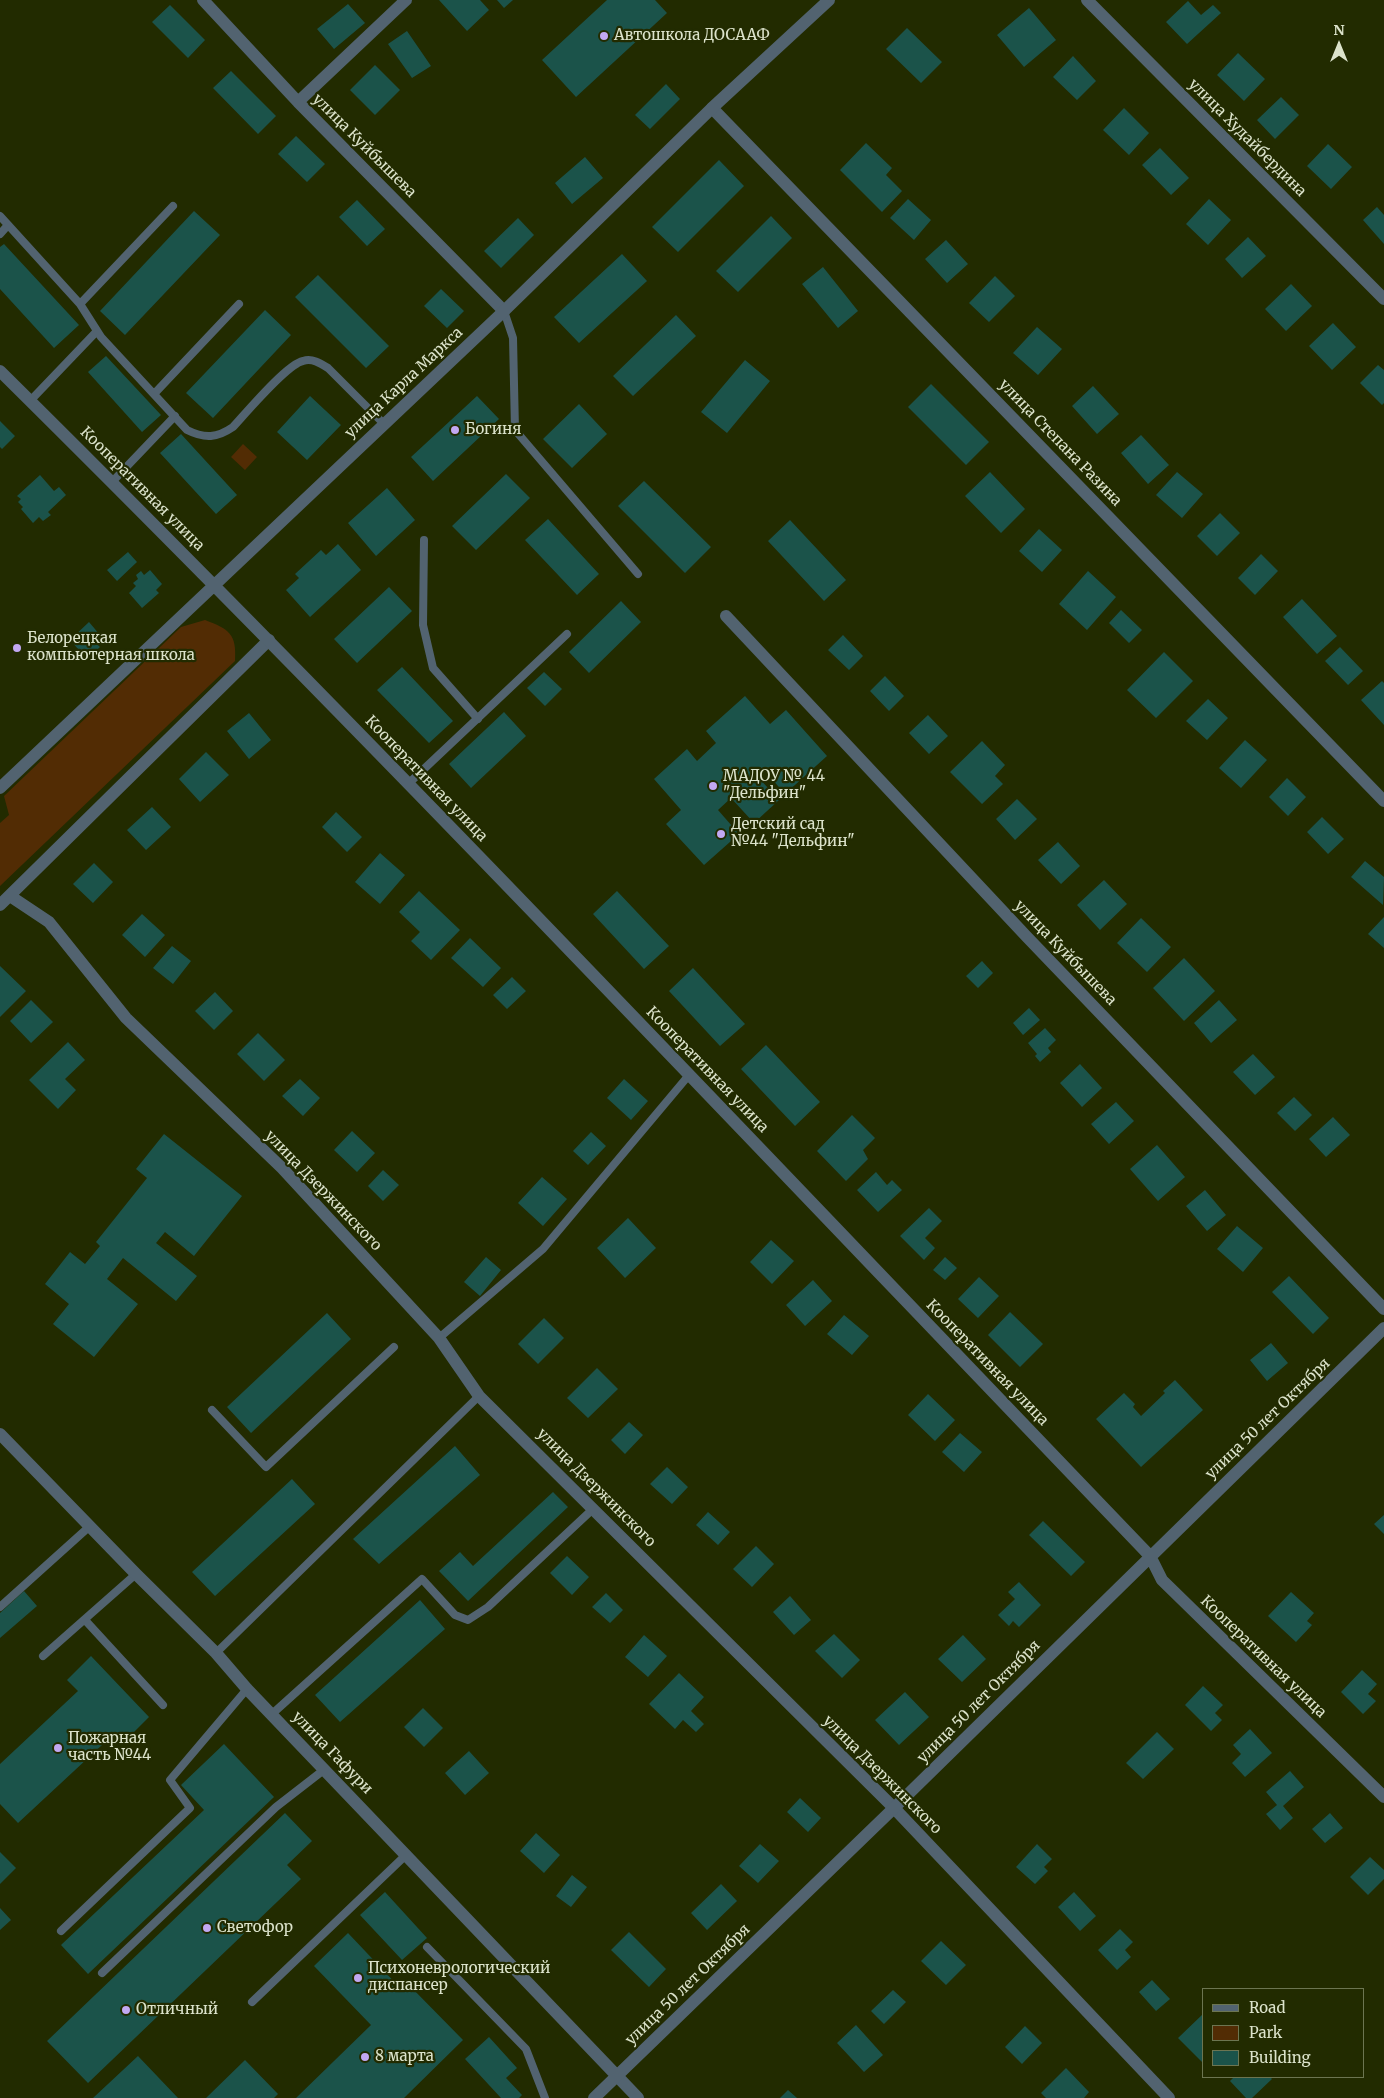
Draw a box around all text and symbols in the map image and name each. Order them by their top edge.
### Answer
north arrow [1314,20,1364,70]
text: N [1333,21,1345,39]
place label: Автошкола ДОСААФ [614,27,770,45]
marker: Автошкола ДОСААФ [598,30,610,42]
street label: улица Худайбердина [1184,75,1310,201]
street label: улица Куйбышева [308,90,420,202]
street label: улица Карла Маркса [341,324,467,442]
street label: улица Степана Разина [995,376,1125,510]
place label: Богиня [465,421,521,439]
street label: Кооперативная улица [76,423,208,555]
marker: Богиня [449,424,461,436]
place label: Белорецкая компьютерная школа [27,630,195,665]
marker: Белорецкая компьютерная школа [11,642,23,654]
street label: Кооперативная улица [361,712,491,846]
place label: МАДОУ № 44 "Дельфин" [723,768,825,803]
marker: МАДОУ № 44 "Дельфин" [707,780,719,792]
place label: Детский сад №44 "Дельфин" [731,816,855,851]
marker: Детский сад №44 "Дельфин" [715,828,727,840]
street label: улица Куйбышева [1010,897,1120,1009]
street label: Кооперативная улица [642,1003,772,1137]
street label: улица Дзержинского [261,1127,385,1255]
street label: Кооперативная улица [922,1296,1052,1430]
street label: улица 50 лет Октября [1202,1355,1334,1483]
street label: улица Дзержинского [533,1425,659,1551]
street label: Кооперативная улица [1196,1592,1330,1722]
street label: улица 50 лет Октября [914,1637,1044,1767]
street label: улица Гафури [288,1708,376,1798]
street label: улица Дзержинского [819,1712,945,1838]
place label: Пожарная часть №44 [68,1730,151,1765]
marker: Пожарная часть №44 [52,1742,64,1754]
place label: Светофор [217,1919,293,1937]
street label: улица 50 лет Октября [622,1921,754,2049]
marker: Светофор [201,1922,213,1934]
place label: Психоневрологический диспансер [368,1960,550,1995]
marker: Психоневрологический диспансер [352,1972,364,1984]
legend [1202,1988,1364,2078]
text: Road [1249,1998,1285,2017]
place label: Отличный [136,2001,218,2019]
marker: Отличный [120,2004,132,2016]
text: Park [1249,2023,1282,2042]
place label: 8 марта [375,2048,434,2066]
text: Building [1249,2048,1311,2067]
marker: 8 марта [359,2051,371,2063]

